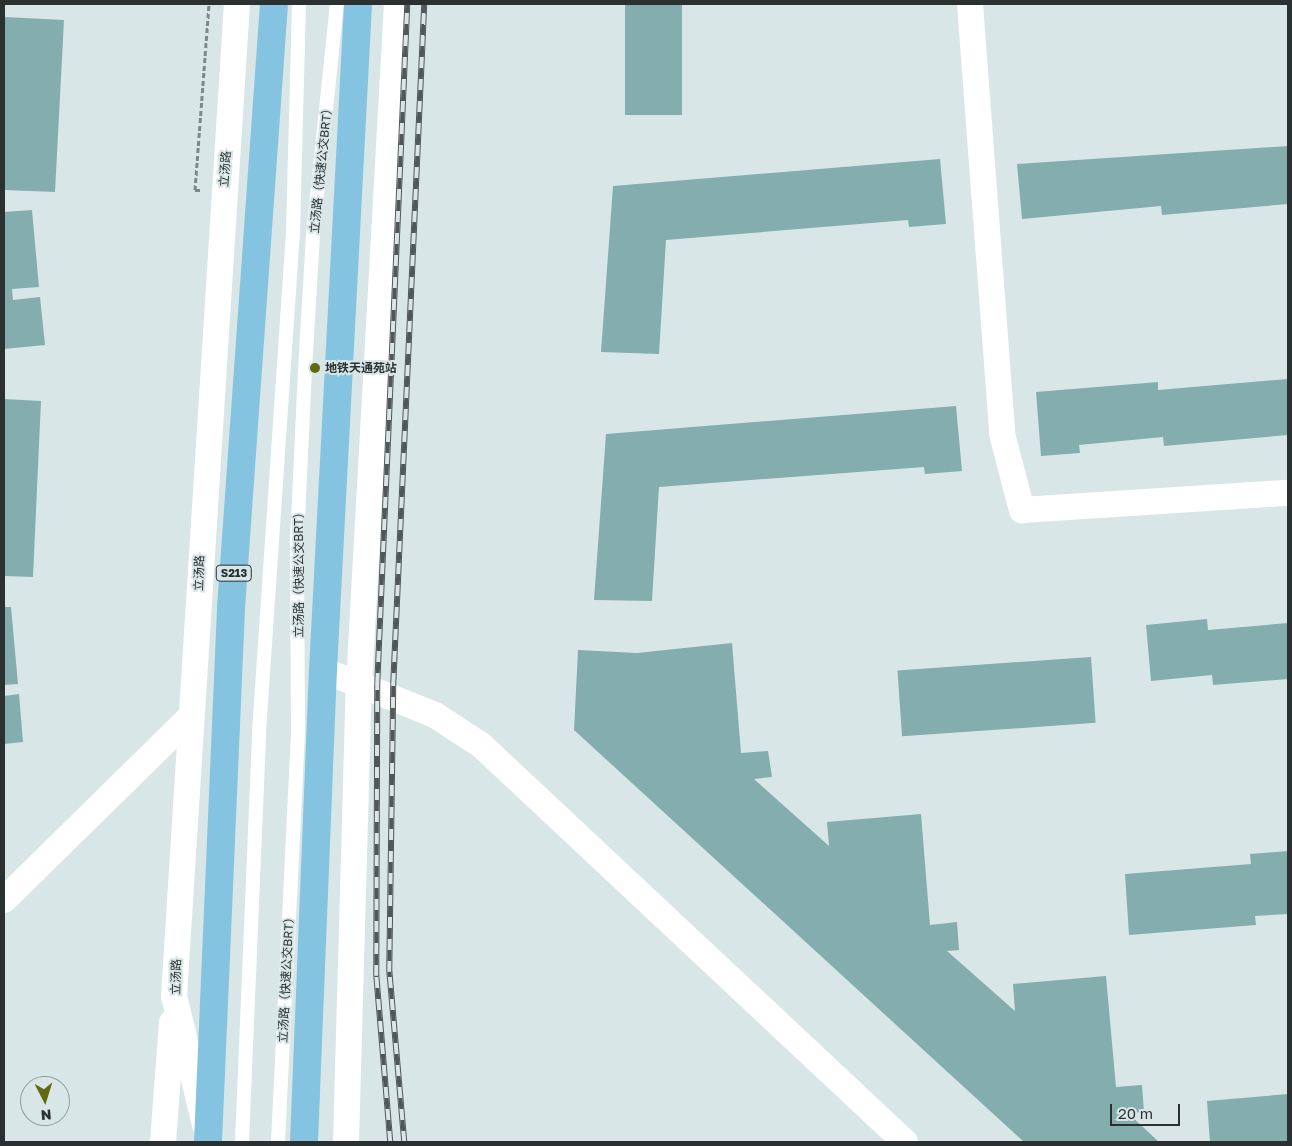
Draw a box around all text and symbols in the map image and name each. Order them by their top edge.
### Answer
street label: 立汤路（快速公交BRT） [307,102,335,234]
street label: 立汤路 [217,151,233,187]
place label: 地铁天通苑站 [325,361,397,375]
marker: 地铁天通苑站 [309,362,321,374]
street label: 立汤路（快速公交BRT） [292,506,306,638]
street label: 立汤路 [191,555,207,591]
road number: S213 [215,564,253,582]
street label: 立汤路（快速公交BRT） [275,911,297,1043]
street label: 立汤路 [168,959,184,995]
north arrow [20,1076,70,1126]
scale bar [1112,1094,1182,1126]
text: 20 m [1118,1104,1153,1122]
text: N [40,1107,52,1124]

